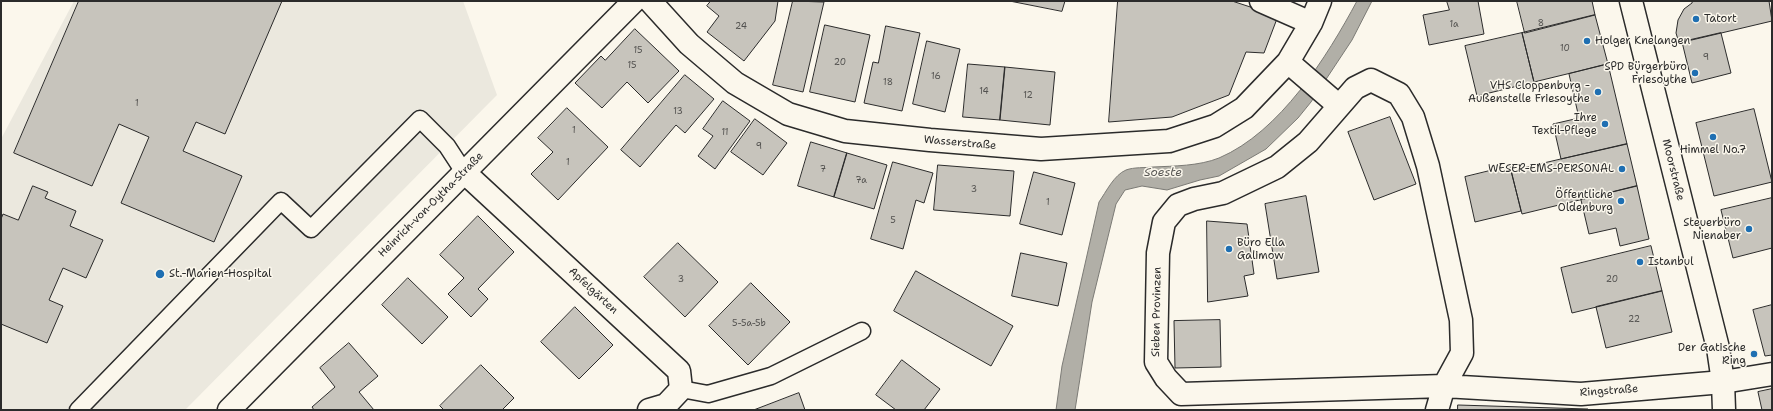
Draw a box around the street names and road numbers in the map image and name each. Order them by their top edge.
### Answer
street label: Wasserstraße [923,133,997,153]
street label: Moorstraße [1659,138,1687,202]
street label: Heinrich-von-Oytha-Straße [376,150,486,260]
street label: Apfelgärten [566,265,620,317]
street label: Sieben Provinzen [1150,267,1164,357]
street label: Ringstraße [1579,382,1639,400]

